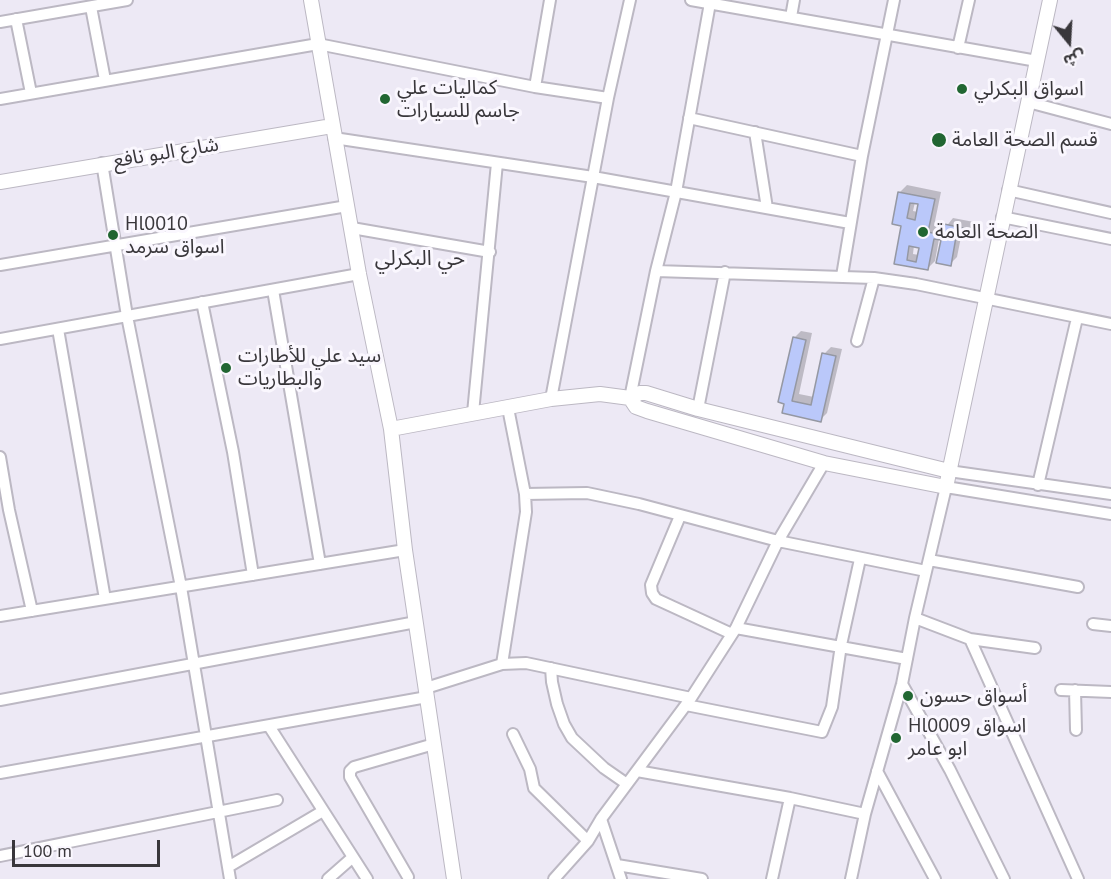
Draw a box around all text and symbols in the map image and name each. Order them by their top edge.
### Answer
north arrow [1039,12,1099,72]
text: ش [1061,46,1088,72]
place label: كماليات علي جاسم للسيارات [397,76,520,123]
place label: اسواق البكرلي [974,77,1084,101]
marker: اسواق البكرلي [955,82,969,96]
marker: كماليات علي جاسم للسيارات [378,92,392,106]
place label: قسم الصحة العامة [952,128,1098,152]
marker: قسم الصحة العامة [930,131,948,149]
street label: شارع البو نافع [111,133,221,173]
place label: Hl0010 اسواق سرمد [125,212,224,259]
place label: الصحة العامة [935,220,1038,244]
marker: الصحة العامة [916,225,930,239]
marker: Hl0010 اسواق سرمد [106,228,120,242]
district label: حي البكرلي [375,246,465,272]
place label: سيد علي للأطارات والبطاريات [238,344,381,391]
marker: سيد علي للأطارات والبطاريات [219,361,233,375]
place label: أسواق حسون [920,684,1027,708]
marker: أسواق حسون [901,689,915,703]
place label: Hl0009 اسواق ابو عامر [908,714,1026,761]
marker: Hl0009 اسواق ابو عامر [889,731,903,745]
scale bar [15,828,164,866]
text: 100 m [23,839,72,862]

